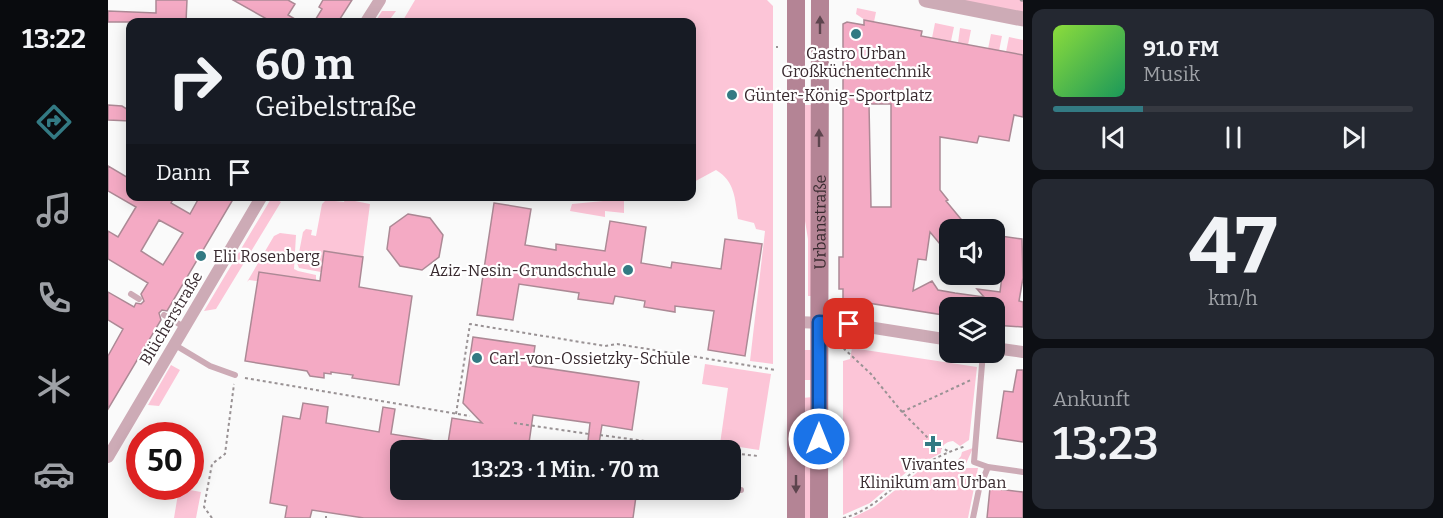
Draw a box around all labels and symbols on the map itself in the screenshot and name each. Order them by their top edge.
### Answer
one-way arrow [815,16,825,35]
marker: Gastro Urban Großküchentechnik [849,27,863,41]
place label: Gastro Urban Großküchentechnik [781,44,931,81]
place label: Günter-König-Sportplatz [744,86,933,105]
marker: Günter-König-Sportplatz [725,88,739,102]
one-way arrow [814,128,824,147]
street label: Urbanstraße [810,175,829,269]
place label: Elii Rosenberg [213,247,320,266]
marker: Elii Rosenberg [194,249,208,263]
place label: Aziz-Nesin-Grundschule [429,261,616,280]
marker: Aziz-Nesin-Grundschule [621,263,635,277]
street label: Blücherstraße [136,268,206,368]
pin [823,298,874,349]
place label: Carl-von-Ossietzky-Schule [489,349,690,368]
marker: Carl-von-Ossietzky-Schule [470,351,484,365]
position arrow [787,407,851,471]
speed limit sign: 50 [126,422,204,500]
marker: Vivantes Klinikum am Urban [924,435,942,453]
place label: Vivantes Klinikum am Urban [860,455,1006,492]
one-way arrow [791,474,801,493]

